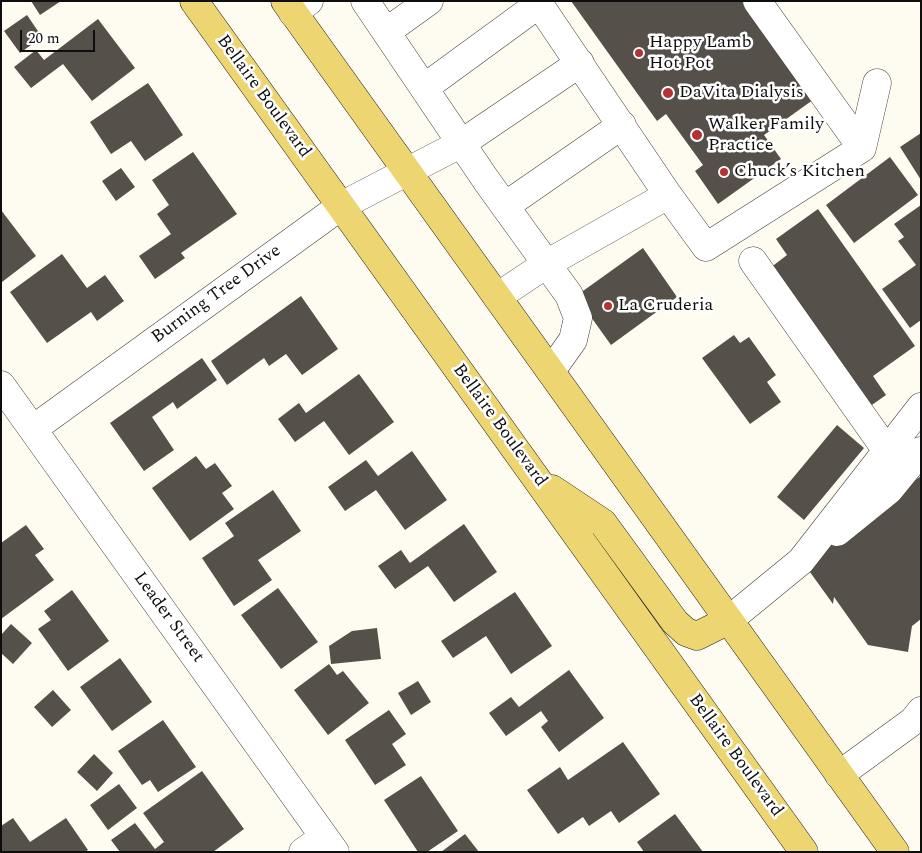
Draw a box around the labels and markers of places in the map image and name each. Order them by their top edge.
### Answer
place label: Happy Lamb Hot Pot [649,32,751,74]
marker: Happy Lamb Hot Pot [633,47,645,59]
place label: DaVita Dialysis [679,82,804,104]
marker: DaVita Dialysis [661,86,675,100]
place label: Walker Family Practice [708,114,824,156]
marker: Walker Family Practice [690,128,704,142]
place label: Chuck’s Kitchen [734,161,865,183]
marker: Chuck’s Kitchen [718,166,730,178]
place label: La Cruderia [618,295,713,317]
marker: La Cruderia [602,300,614,312]

